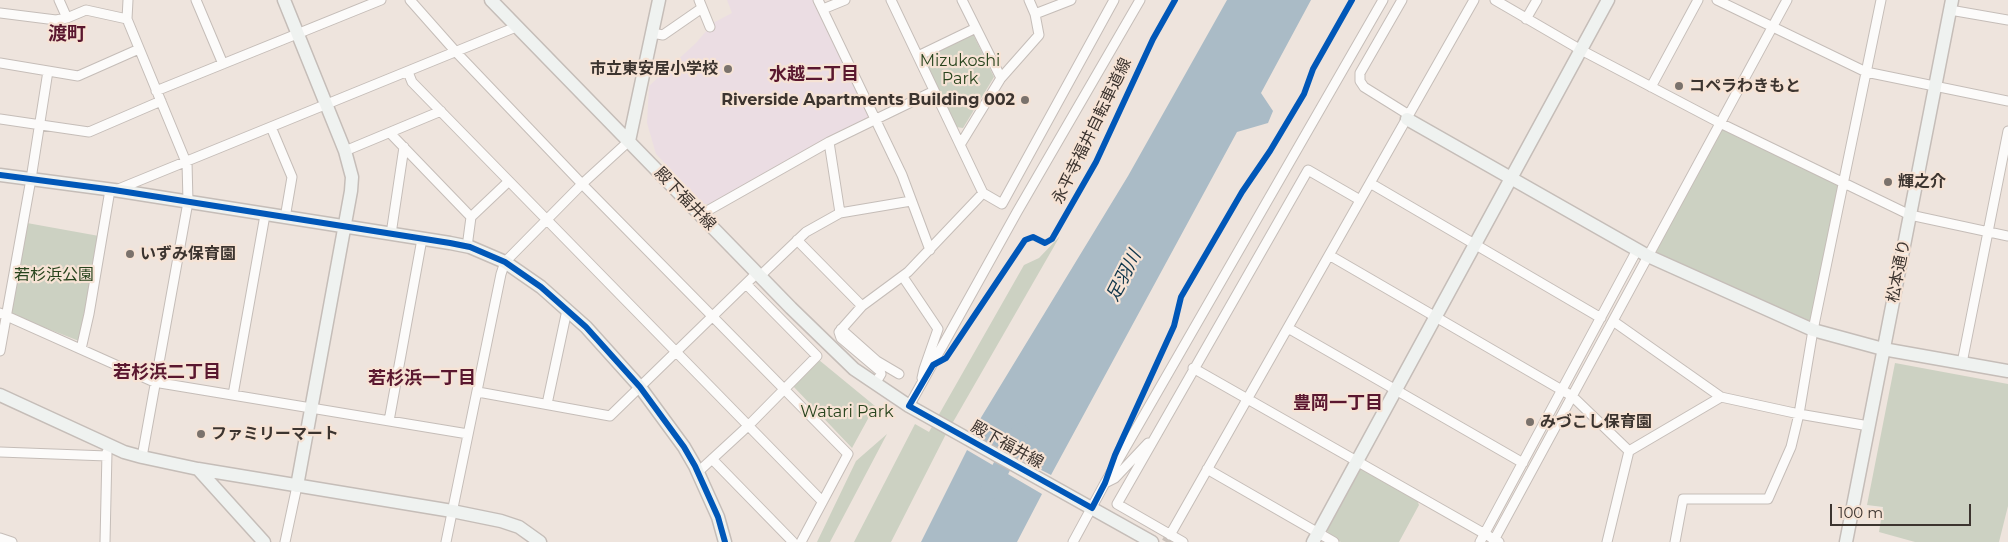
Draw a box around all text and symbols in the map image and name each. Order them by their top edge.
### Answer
district label: 渡町 [48,23,86,45]
park label: Mizukoshi Park [920,51,1000,89]
street label: 永平寺福井自転車道線 [1048,55,1136,207]
place label: 市立東安居小学校 [590,59,718,79]
marker: 市立東安居小学校 [722,63,734,75]
district label: 水越二丁目 [769,64,859,86]
place label: コペラわきもと [1689,76,1801,96]
marker: コペラわきもと [1673,80,1685,92]
place label: Riverside Apartments Building 002 [721,90,1015,110]
marker: Riverside Apartments Building 002 [1019,94,1031,106]
street label: 殿下福井線 [650,164,720,234]
place label: 輝之介 [1898,172,1946,192]
marker: 輝之介 [1882,176,1894,188]
street label: 松本通り [1883,238,1915,304]
place label: いずみ保育園 [140,244,236,264]
water label: 足羽川 [1102,247,1146,305]
marker: いずみ保育園 [124,248,136,260]
park label: 若杉浜公園 [14,265,94,285]
district label: 若杉浜二丁目 [113,362,221,384]
district label: 若杉浜一丁目 [368,368,476,390]
district label: 豊岡一丁目 [1293,393,1383,415]
park label: Watari Park [800,402,894,422]
place label: みづこし保育園 [1540,412,1652,432]
marker: みづこし保育園 [1524,416,1536,428]
street label: 殿下福井線 [967,417,1047,473]
place label: ファミリーマート [211,424,339,444]
marker: ファミリーマート [195,428,207,440]
scale bar [1833,494,1974,526]
text: 100 m [1838,503,1883,522]

